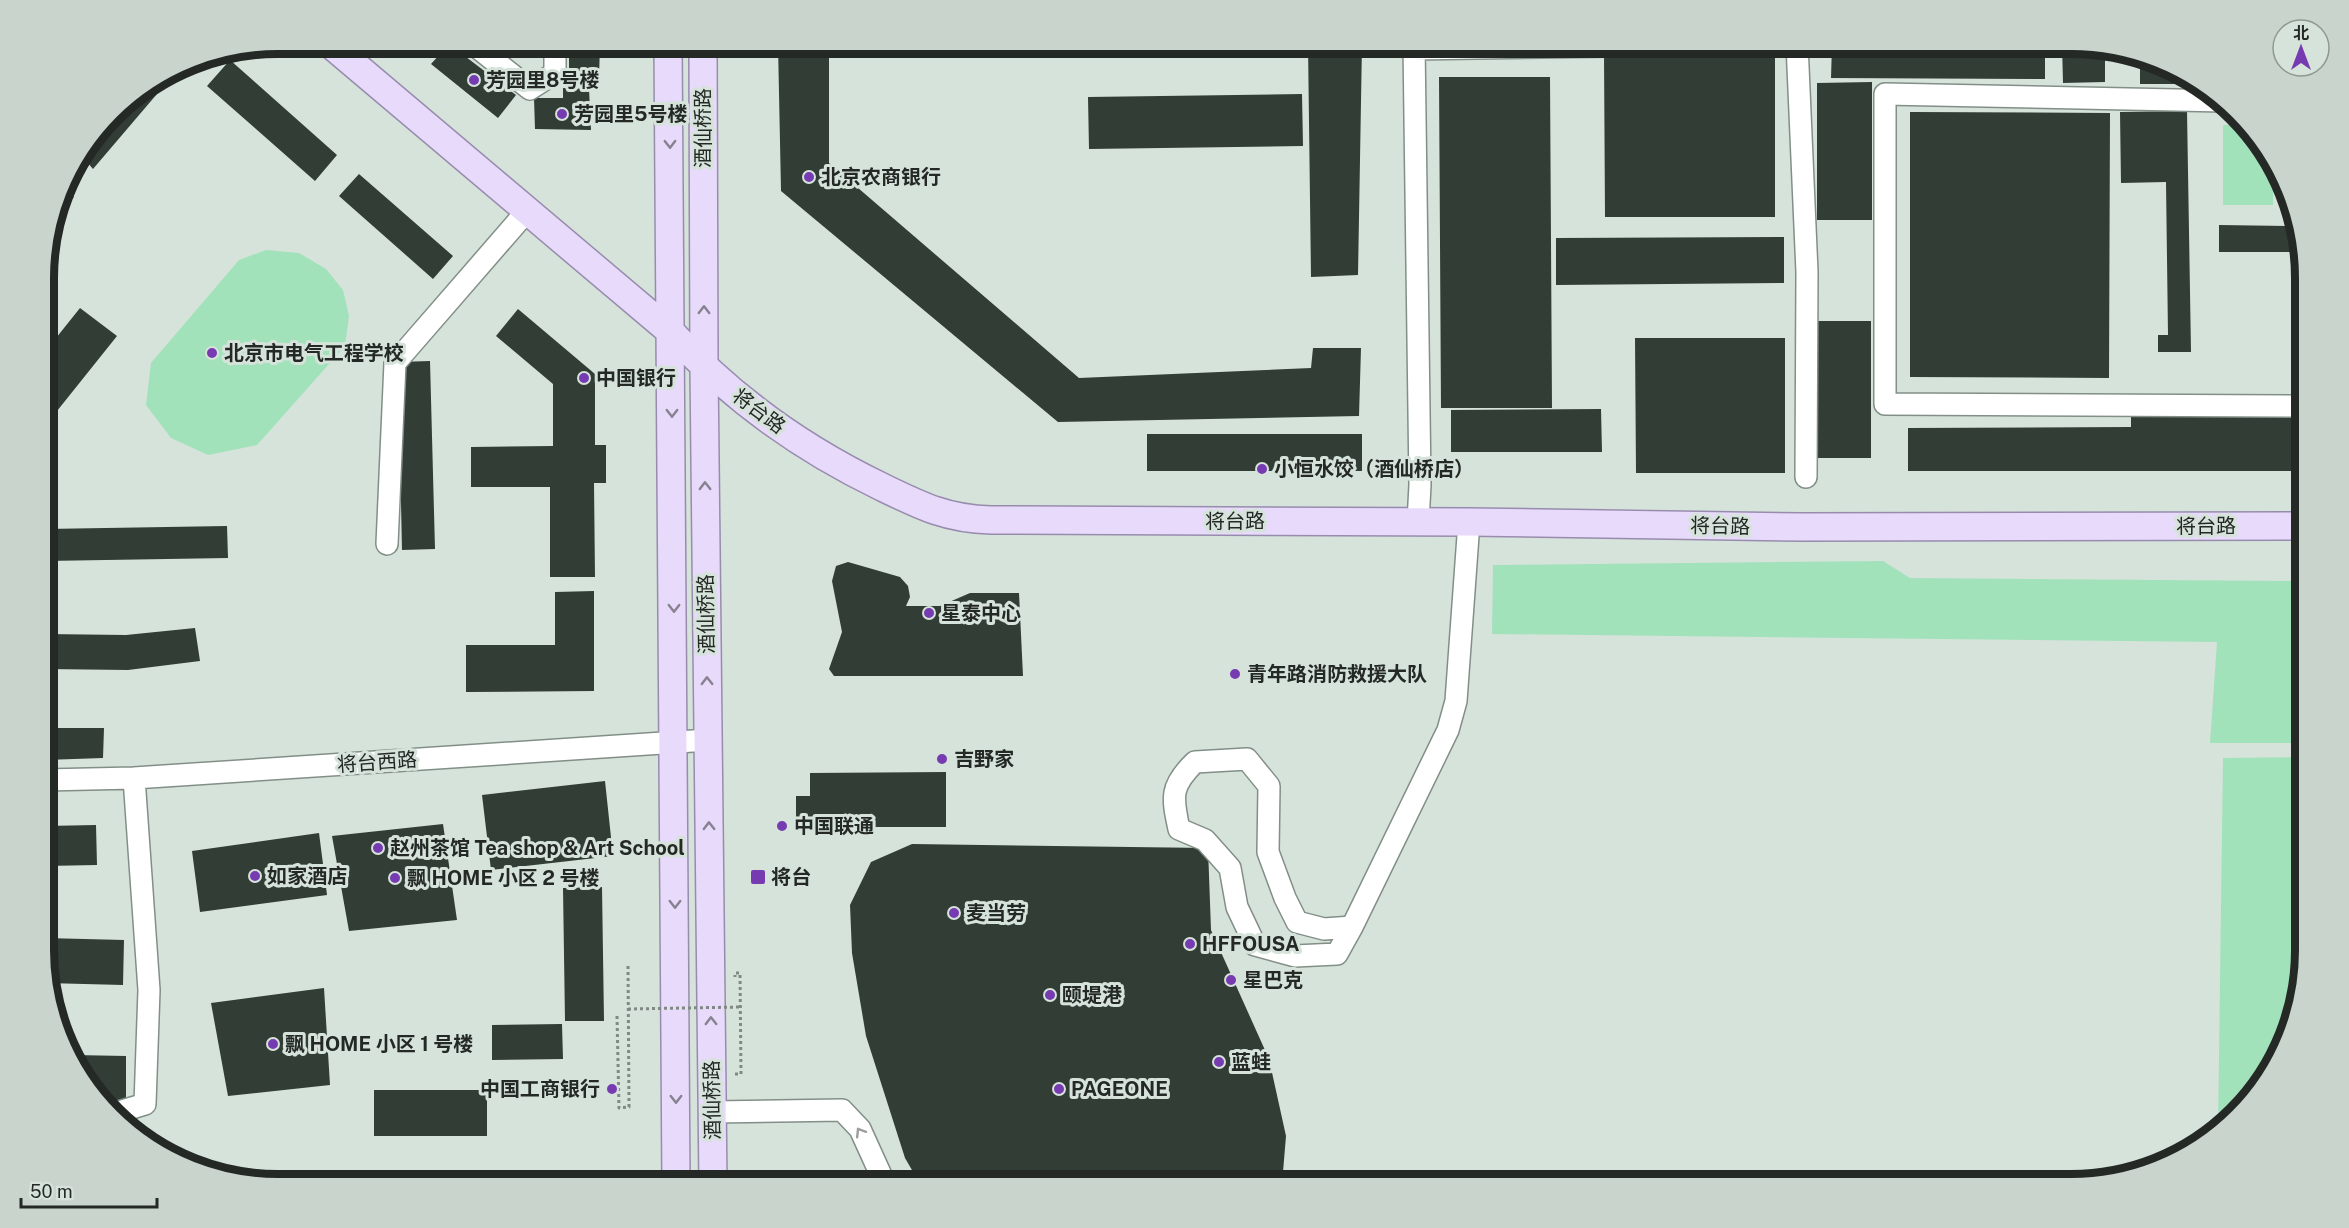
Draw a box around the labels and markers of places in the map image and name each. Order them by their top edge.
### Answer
place label: 芳园里8号楼 [486,68,599,92]
marker: 芳园里8号楼 [467,73,481,87]
place label: 芳园里5号楼 [574,102,688,126]
marker: 芳园里5号楼 [555,107,569,121]
place label: 北京农商银行 [821,165,941,189]
marker: 北京农商银行 [802,170,816,184]
place label: 北京市电气工程学校 [224,341,404,365]
marker: 北京市电气工程学校 [205,346,219,360]
place label: 中国银行 [596,366,676,390]
marker: 中国银行 [577,371,591,385]
place label: 小恒水饺（酒仙桥店） [1274,457,1474,481]
marker: 小恒水饺（酒仙桥店） [1255,462,1269,476]
place label: 星泰中心 [941,601,1021,625]
marker: 星泰中心 [922,606,936,620]
place label: 青年路消防救援大队 [1247,662,1427,686]
marker: 青年路消防救援大队 [1228,667,1242,681]
place label: 吉野家 [954,747,1014,771]
marker: 吉野家 [935,752,949,766]
place label: 中国联通 [794,814,874,838]
marker: 中国联通 [775,819,789,833]
place label: 赵州茶馆 Tea shop & Art School [390,836,685,860]
marker: 赵州茶馆 Tea shop & Art School [371,841,385,855]
place label: 如家酒店 [267,864,347,888]
place label: 将台 [771,865,811,889]
place label: 飘 HOME 小区 2 号楼 [407,866,599,890]
marker: 将台 [749,868,767,886]
marker: 如家酒店 [248,869,262,883]
marker: 飘 HOME 小区 2 号楼 [388,871,402,885]
place label: 麦当劳 [966,901,1026,925]
marker: 麦当劳 [947,906,961,920]
place label: HFFOUSA [1202,932,1300,956]
marker: HFFOUSA [1183,937,1197,951]
place label: 星巴克 [1243,968,1303,992]
marker: 星巴克 [1224,973,1238,987]
place label: 颐堤港 [1062,983,1122,1007]
marker: 颐堤港 [1043,988,1057,1002]
place label: 飘 HOME 小区 1 号楼 [285,1032,473,1056]
marker: 飘 HOME 小区 1 号楼 [266,1037,280,1051]
place label: 蓝蛙 [1231,1050,1271,1074]
marker: 蓝蛙 [1212,1055,1226,1069]
place label: 中国工商银行 [480,1077,600,1101]
place label: PAGEONE [1071,1077,1168,1101]
marker: 中国工商银行 [605,1082,619,1096]
marker: PAGEONE [1052,1082,1066,1096]

